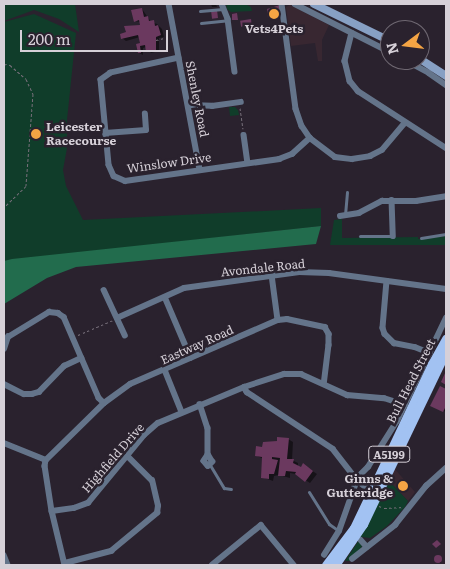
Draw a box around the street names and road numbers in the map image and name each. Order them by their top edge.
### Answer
street label: Shenley Road [183,60,211,138]
street label: Winslow Drive [126,150,212,176]
street label: Avondale Road [220,256,306,280]
street label: Eastway Road [158,322,236,368]
street label: Bull Head Street [384,336,438,426]
street label: Highfield Drive [79,420,147,496]
road number: A5199 [368,446,410,462]

